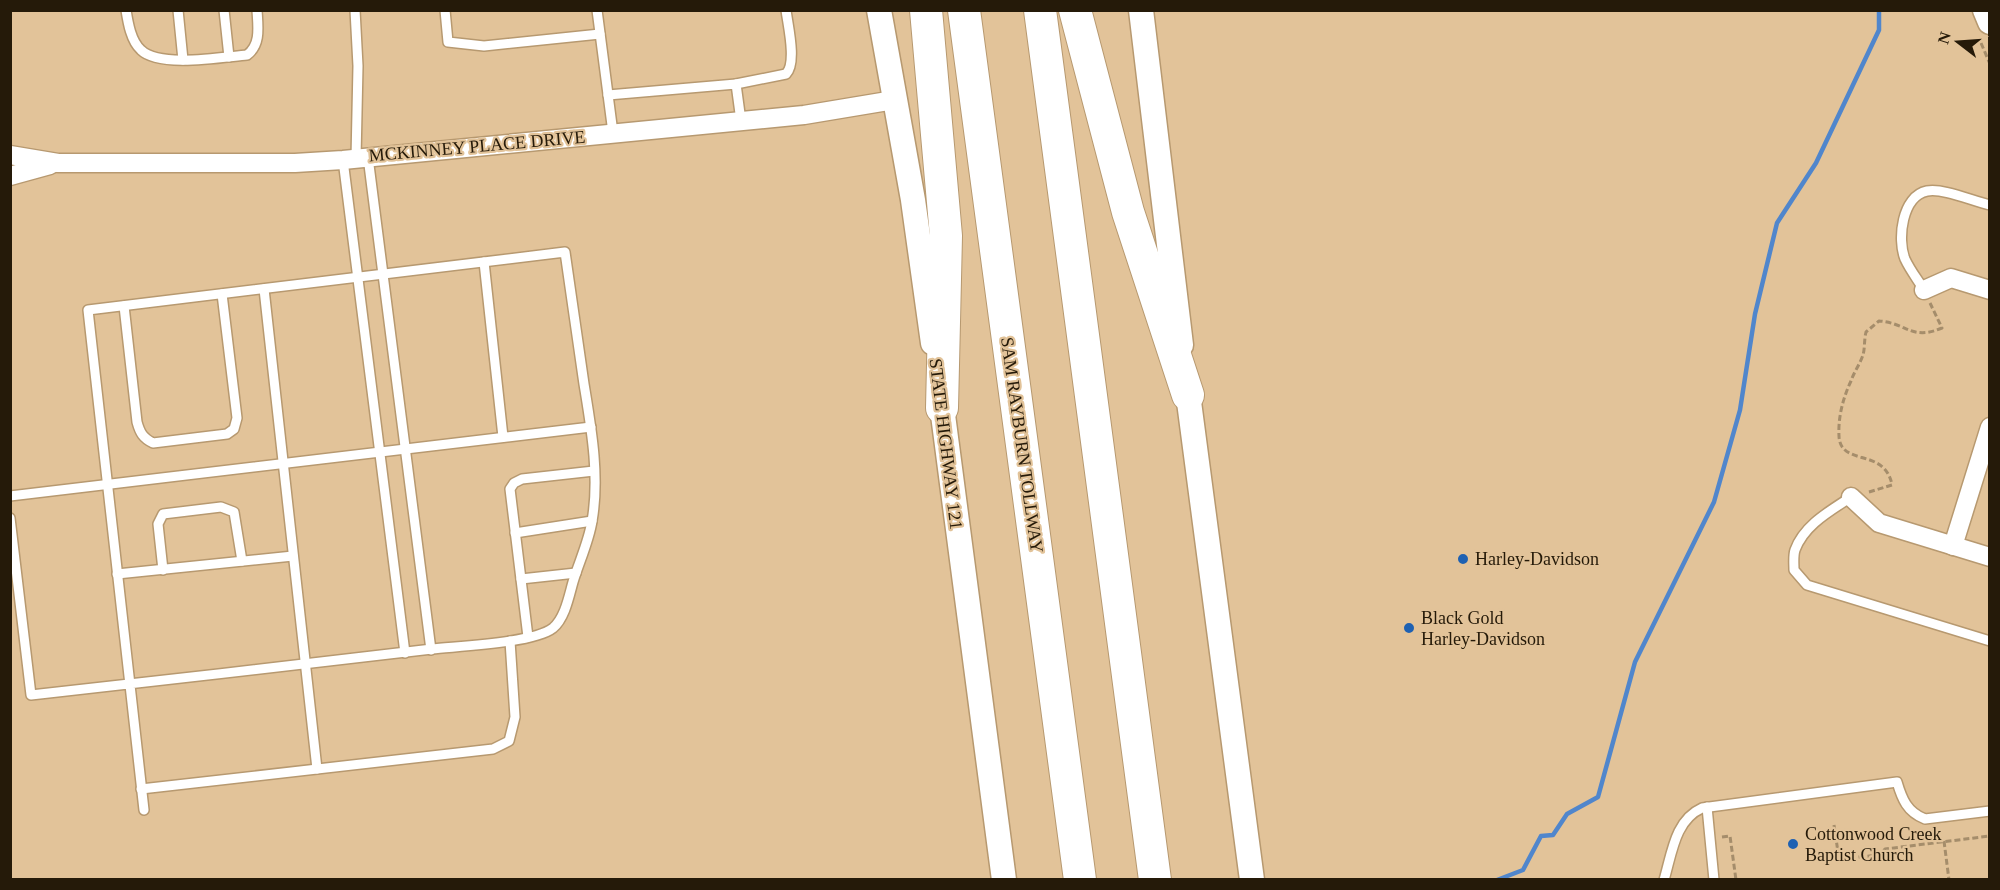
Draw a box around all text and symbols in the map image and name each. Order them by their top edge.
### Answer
north arrow [1928,12,1988,72]
text: N [1934,29,1954,46]
street label: MCKINNEY PLACE DRIVE [368,127,586,165]
street label: SAM RAYBURN TOLLWAY [997,336,1047,554]
street label: STATE HIGHWAY 121 [926,357,966,531]
place label: Harley-Davidson [1475,549,1599,569]
marker: Harley-Davidson [1456,552,1470,566]
place label: Black Gold Harley-Davidson [1421,608,1545,649]
marker: Black Gold Harley-Davidson [1402,621,1416,635]
place label: Cottonwood Creek Baptist Church [1805,824,1942,865]
marker: Cottonwood Creek Baptist Church [1786,837,1800,851]

